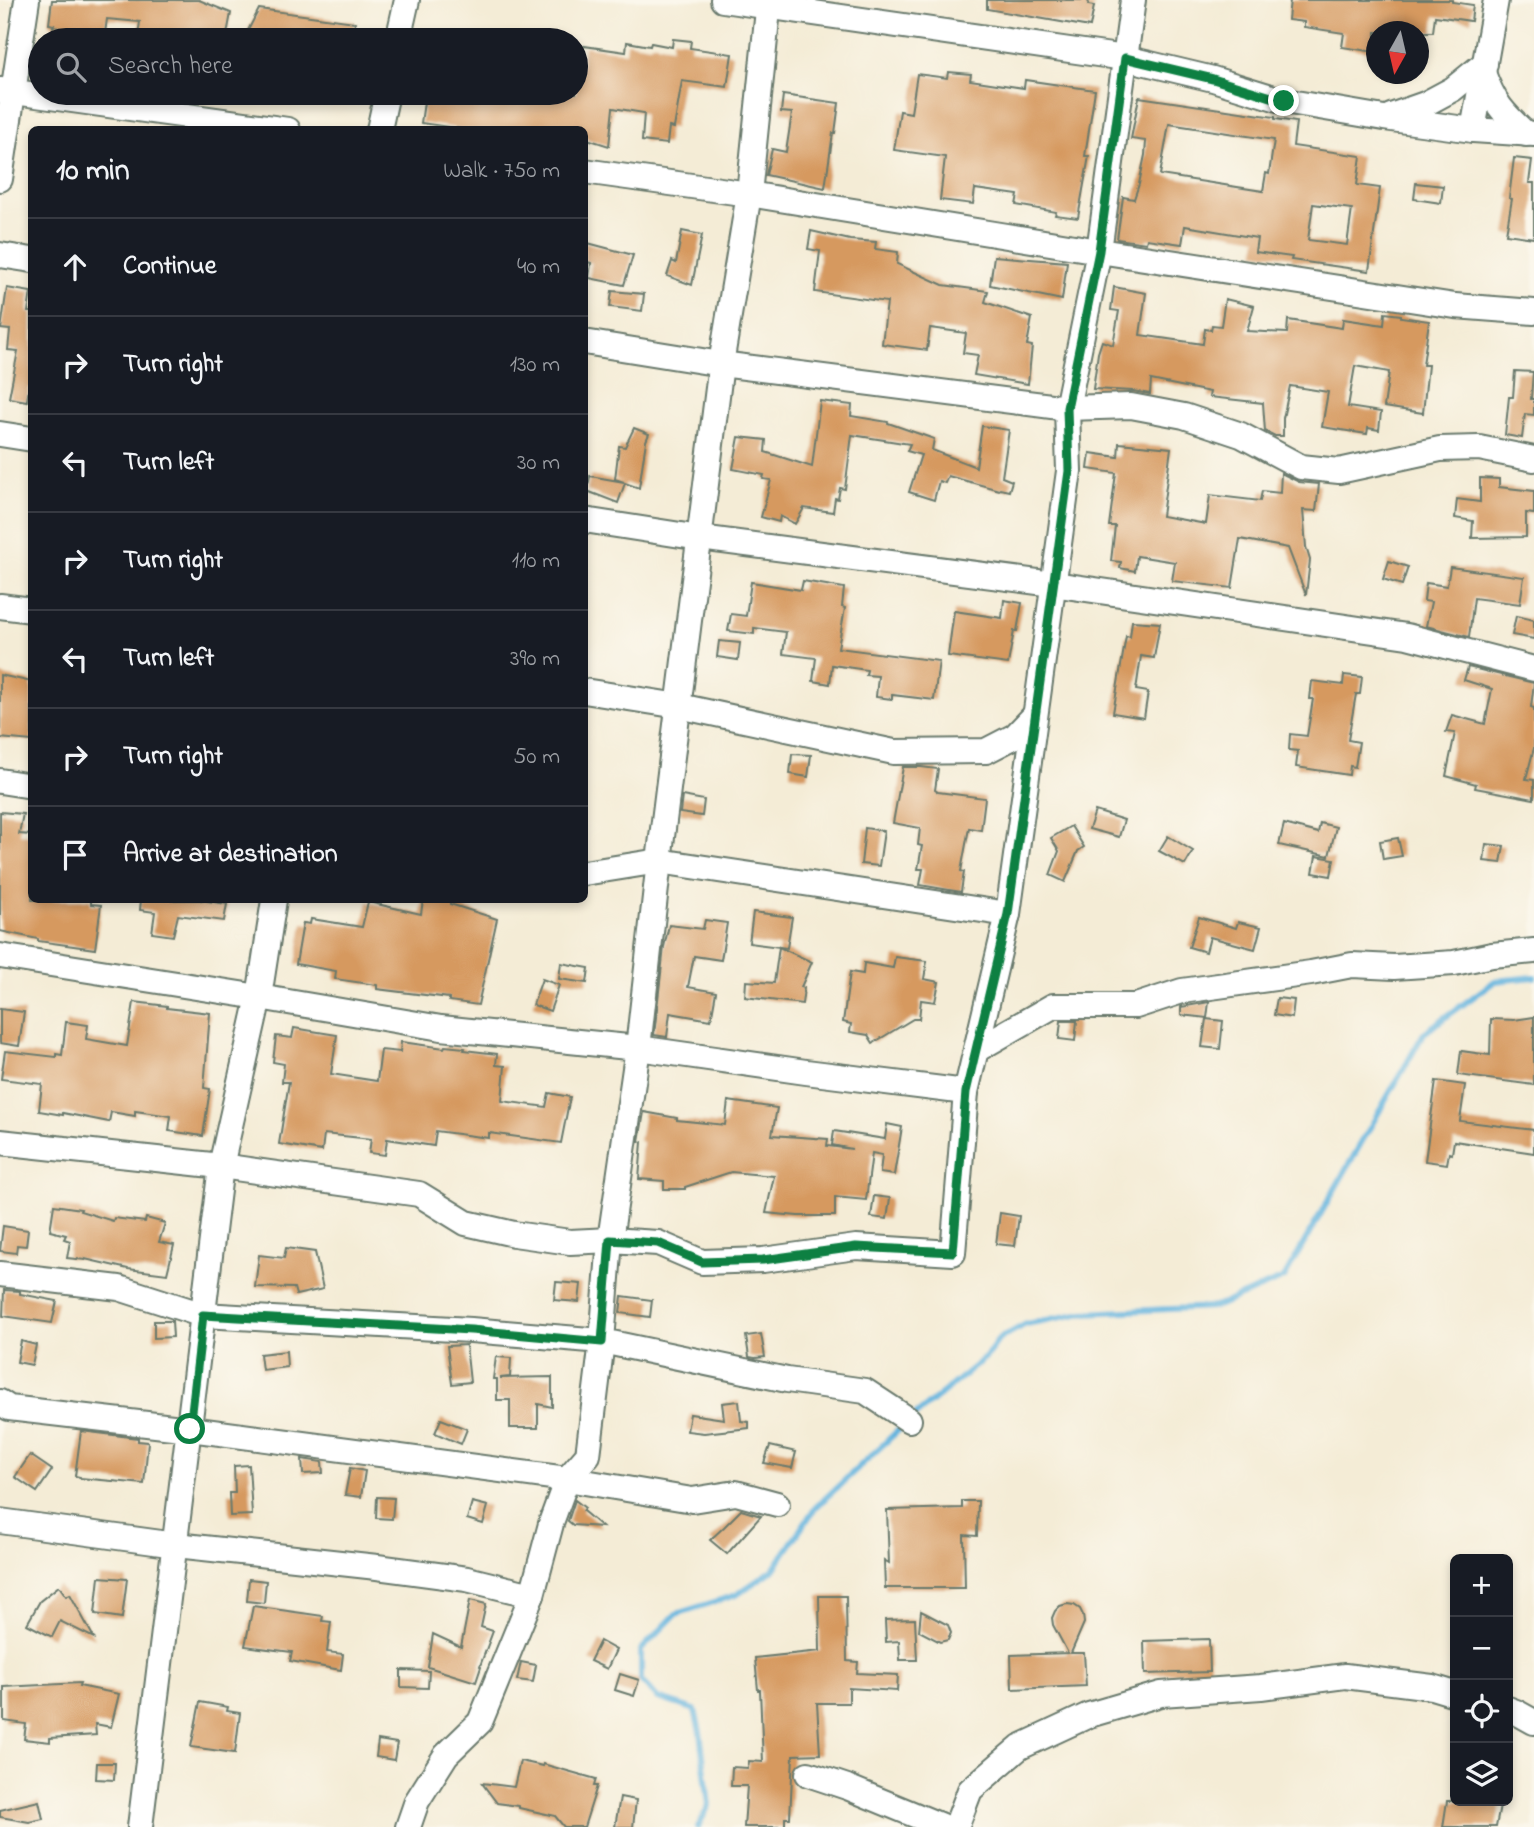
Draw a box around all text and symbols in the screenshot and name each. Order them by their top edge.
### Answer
north arrow [1366,21,1429,84]
search box [28,28,588,105]
icon: search [52,48,90,86]
text: Search here [108,48,233,86]
route end [1268,85,1299,116]
text: 10 min [56,150,129,194]
text: Walk · 750 m [443,155,560,188]
icon: ahead [56,248,94,286]
text: Continue [123,248,216,286]
text: 40 m [517,251,560,284]
icon: right [56,346,94,384]
text: Turn right [123,346,223,384]
text: 130 m [510,349,560,382]
icon: left [56,444,94,482]
text: Turn left [123,444,214,482]
text: 30 m [517,447,560,480]
icon: right [56,542,94,580]
text: Turn right [123,542,223,580]
text: 110 m [512,545,560,578]
icon: left [56,640,94,678]
text: Turn left [123,640,214,678]
text: 390 m [510,643,560,676]
icon: right [56,738,94,776]
text: Turn right [123,738,223,776]
text: 50 m [513,741,560,774]
icon: arrive [56,836,94,874]
text: Arrive at destination [123,836,338,874]
route start [174,1413,205,1444]
map controls [1450,1554,1513,1806]
button: + [1450,1554,1513,1617]
button: − [1450,1617,1513,1680]
button: locate [1450,1680,1513,1743]
button: layers [1450,1743,1513,1806]

